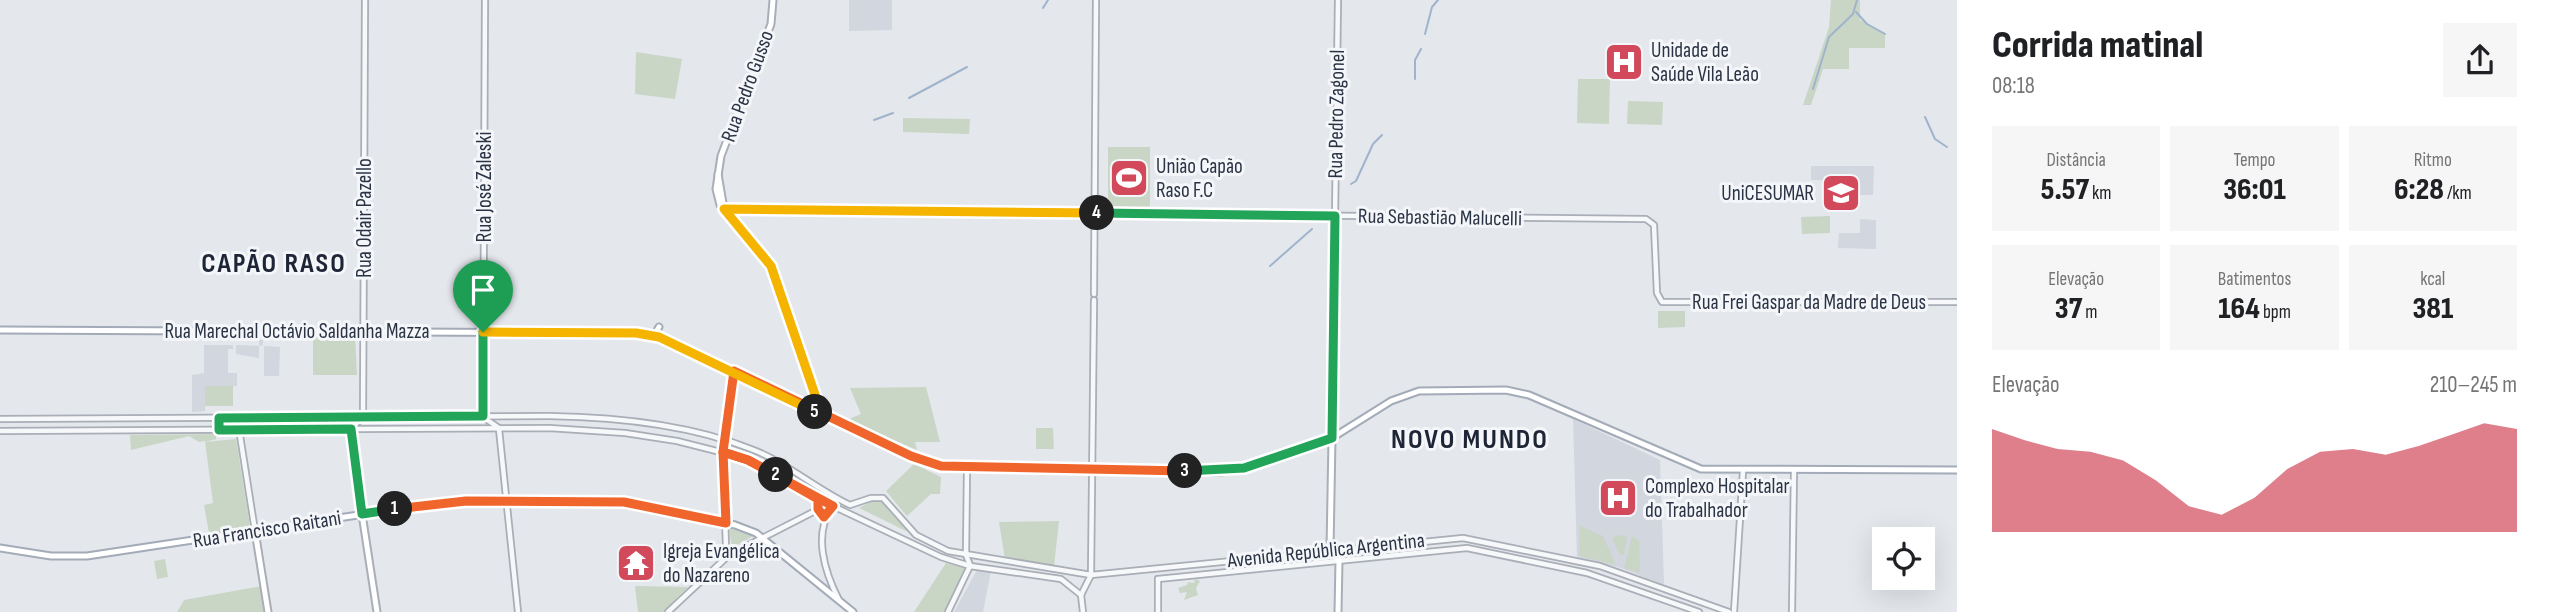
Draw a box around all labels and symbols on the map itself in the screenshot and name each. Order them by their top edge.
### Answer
street label: Rua Pedro Gusso [716,27,779,145]
place label: Unidade de Saúde Vila Leão [1651,38,1759,87]
hospital icon: Unidade de Saúde Vila Leão [1603,41,1645,83]
street label: Rua Pedro Zagonel [1323,49,1350,179]
street label: Rua José Zaleski [472,132,497,242]
place label: União Capão Raso F.C [1156,154,1243,203]
sports icon: União Capão Raso F.C [1108,157,1150,199]
street label: Rua Odair Pazello [352,158,377,278]
school or university icon: UniCESUMAR [1820,172,1862,214]
place label: UniCESUMAR [1721,181,1814,206]
pin: 4 [1080,196,1114,230]
street label: Rua Sebastião Malucelli [1358,204,1522,231]
district label: CAPÃO RASO [201,247,347,280]
pin [453,260,513,332]
street label: Rua Frei Gaspar da Madre de Deus [1692,290,1926,315]
street label: Rua Marechal Octávio Saldanha Mazza [164,319,430,344]
pin: 5 [798,394,832,430]
district label: NOVO MUNDO [1391,423,1549,456]
pin: 3 [1168,454,1202,489]
pin: 2 [758,458,794,492]
place label: Complexo Hospitalar do Trabalhador [1645,474,1790,523]
hospital icon: Complexo Hospitalar do Trabalhador [1597,477,1639,519]
pin: 1 [378,491,412,526]
street label: Rua Francisco Raitani [191,505,343,554]
street label: Avenida República Argentina [1225,528,1426,573]
place label: Igreja Evangélica do Nazareno [663,539,780,588]
temple icon: Igreja Evangélica do Nazareno [615,542,657,584]

